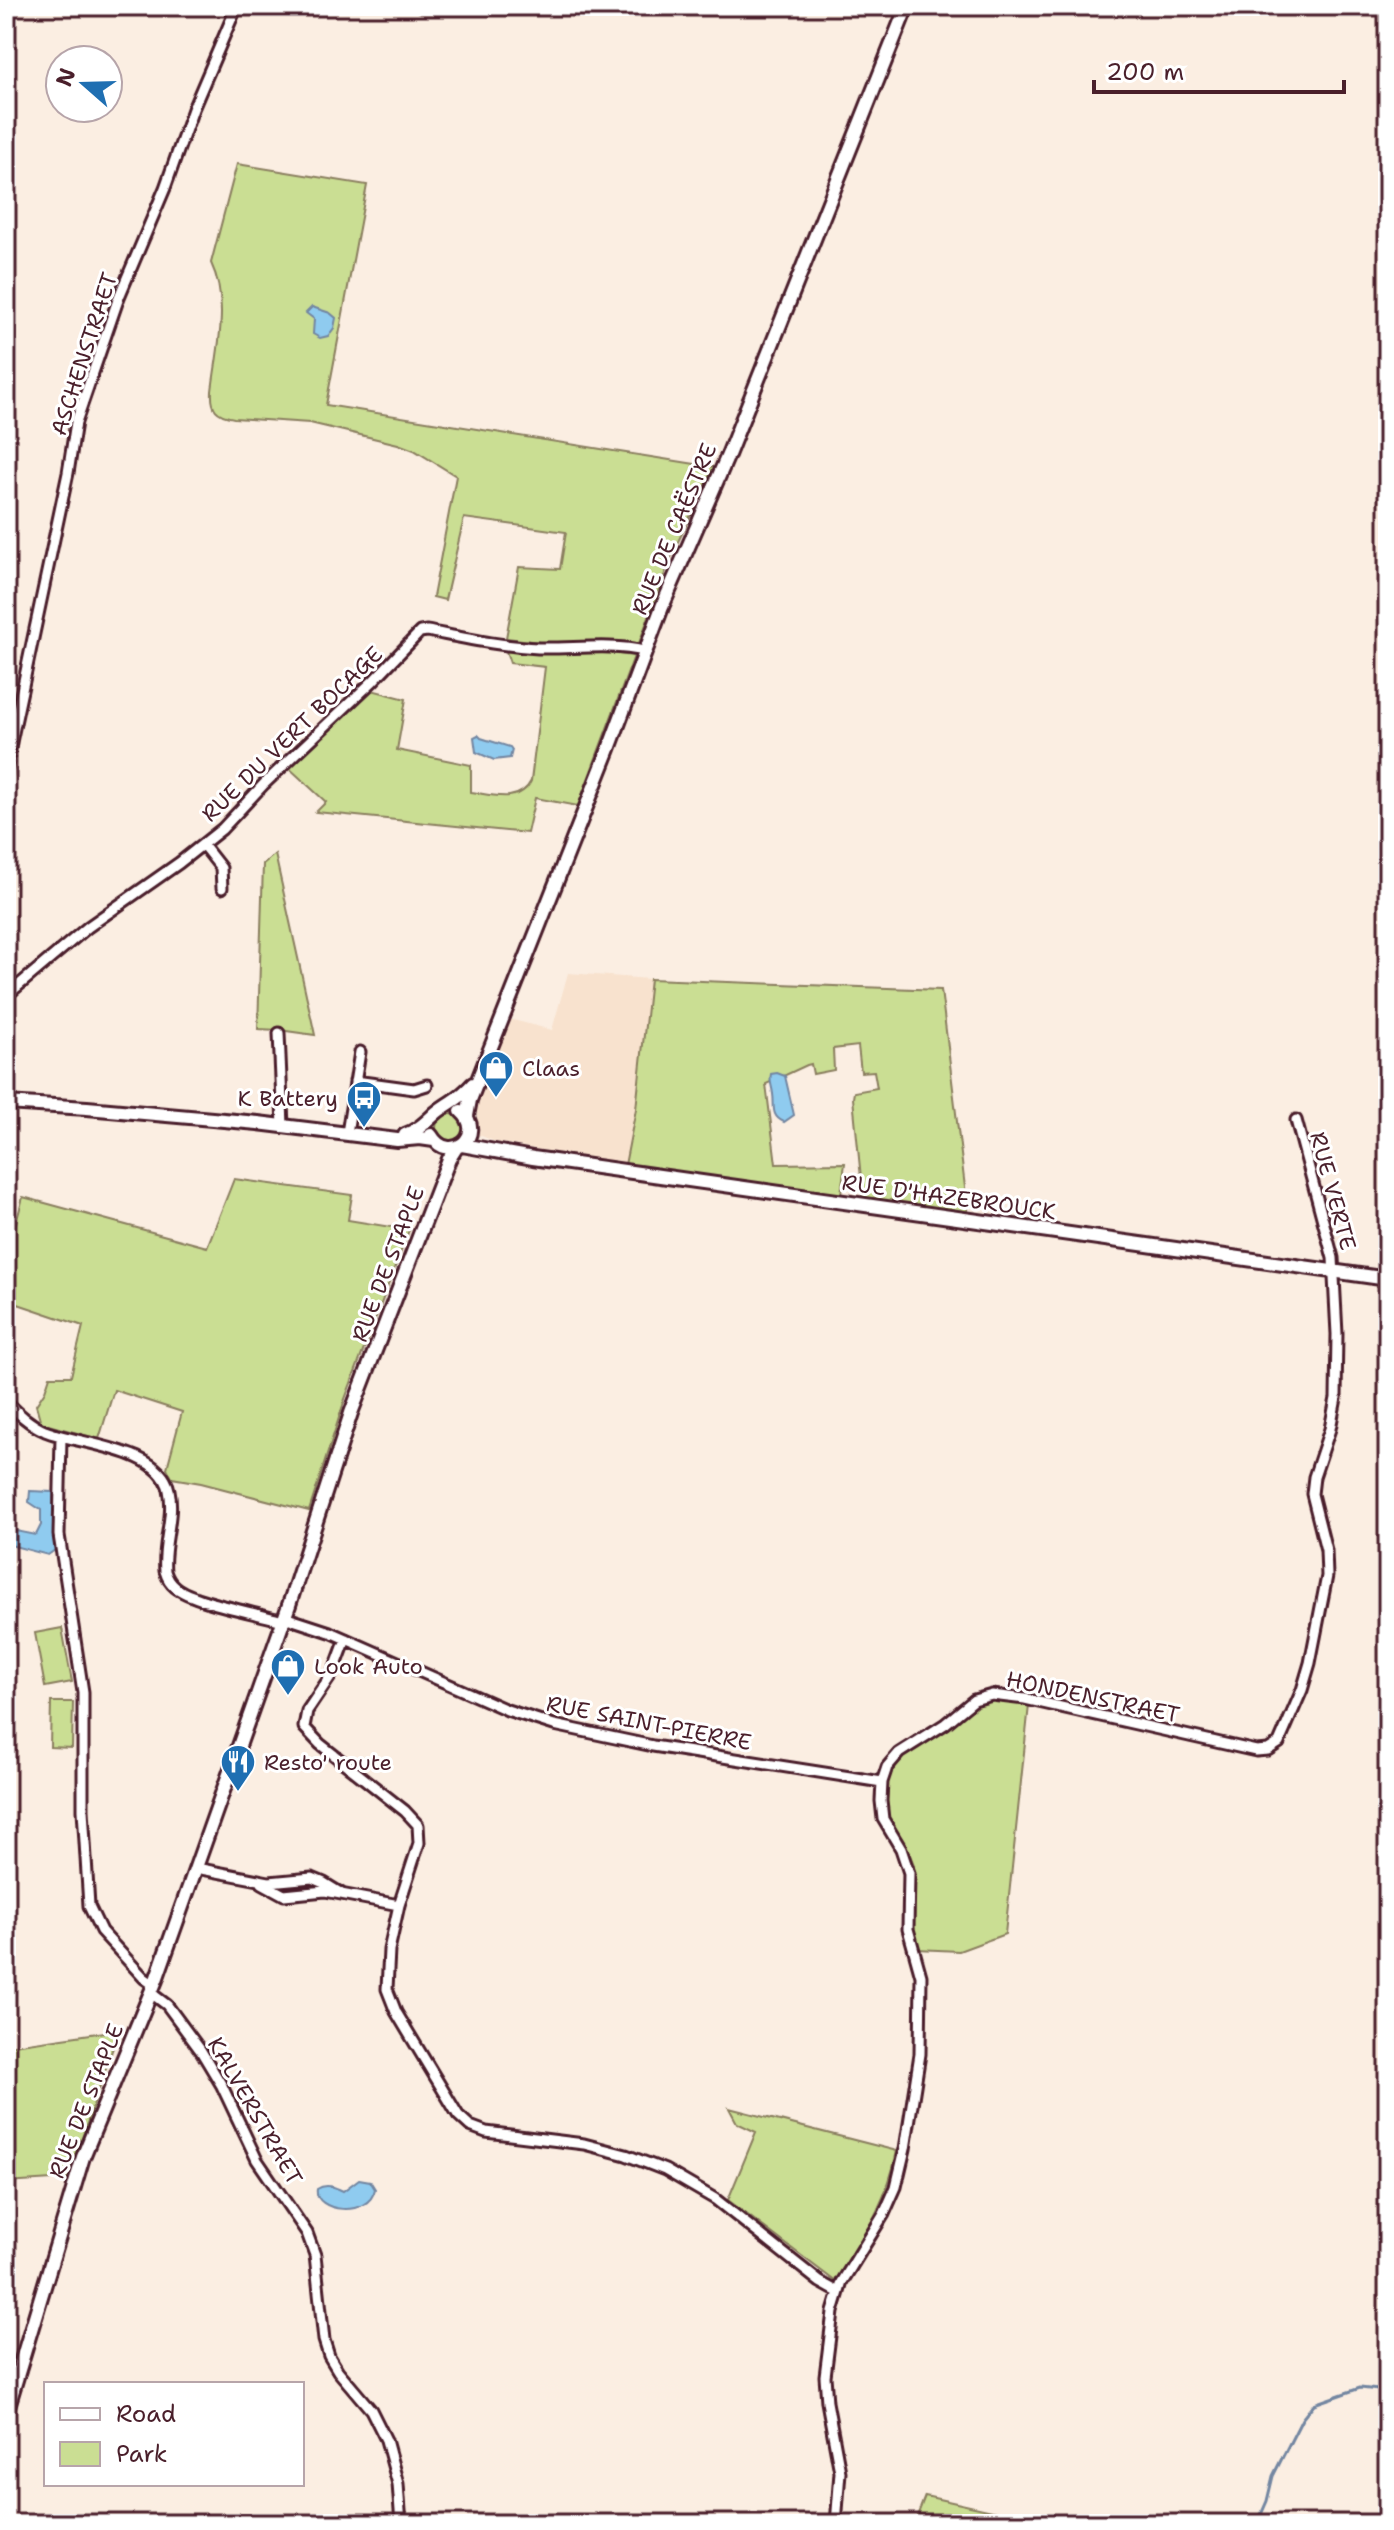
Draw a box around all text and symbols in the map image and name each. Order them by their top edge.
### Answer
north arrow [44,44,124,124]
scale bar [1094,44,1344,94]
text: 200 m [1106,56,1184,88]
text: N [49,64,82,90]
street label: ASCHENSTRAET [44,268,124,439]
street label: RUE DE CAËSTRE [625,439,723,619]
street label: RUE DU VERT BOCAGE [195,640,389,828]
shop icon: Claas [477,1049,515,1099]
place label: Claas [522,1054,580,1083]
bus stop icon: K Battery [345,1079,383,1129]
place label: K Battery [238,1084,338,1113]
street label: RUE VERTE [1303,1129,1363,1253]
street label: RUE D'HAZEBROUCK [840,1168,1058,1226]
street label: RUE DE STAPLE [345,1182,431,1346]
shop icon: Look Auto [269,1647,307,1697]
place label: Look Auto [314,1652,423,1681]
street label: HONDENSTRAET [1004,1664,1183,1730]
street label: RUE SAINT-PIERRE [544,1689,754,1757]
restaurant icon: Resto' route [219,1743,257,1793]
place label: Resto' route [264,1748,392,1777]
street label: RUE DE STAPLE [42,2019,130,2183]
street label: KALVERSTRAET [201,2032,309,2191]
legend [44,2382,304,2486]
text: Road [116,2398,176,2430]
text: Park [116,2438,168,2470]

